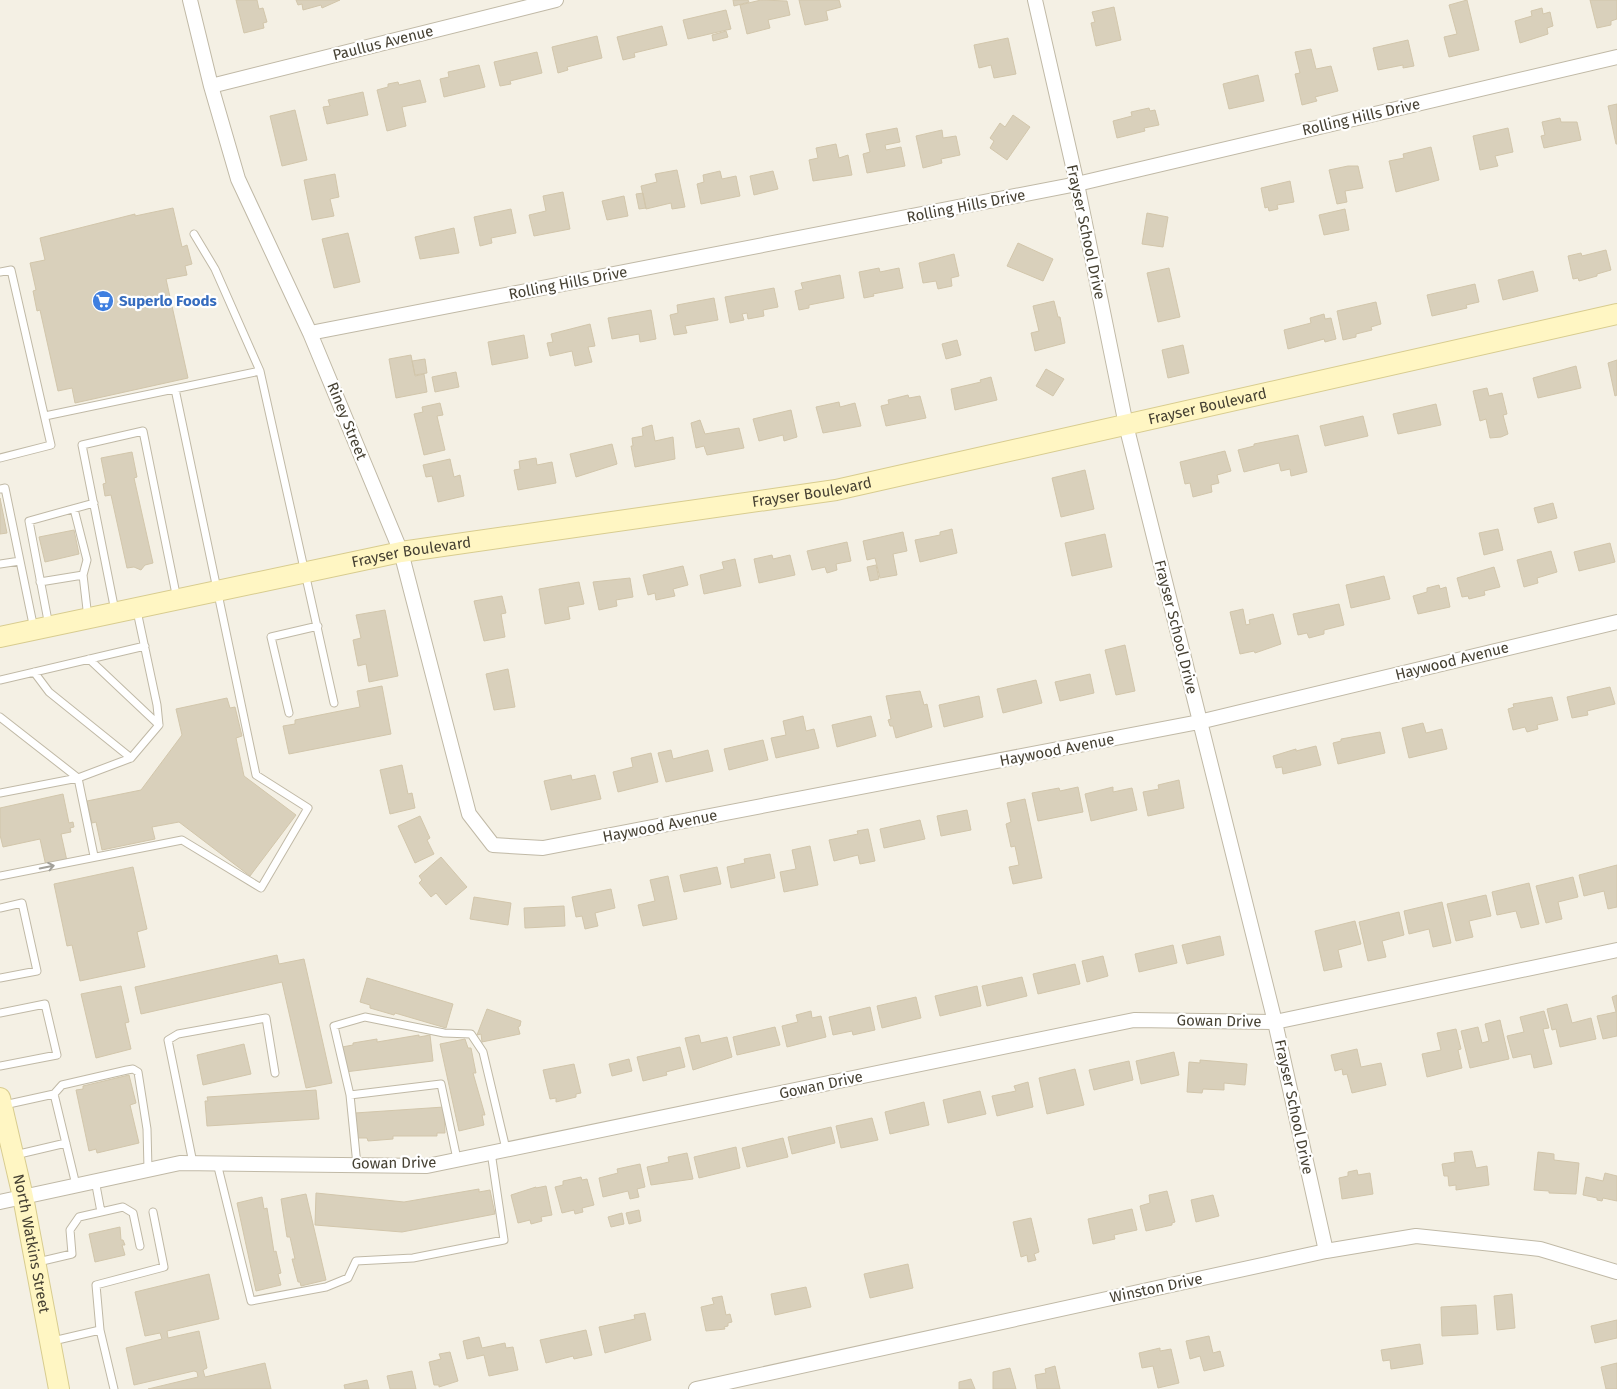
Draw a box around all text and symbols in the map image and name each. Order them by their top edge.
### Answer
street label: Paullus Avenue [331,22,435,64]
street label: Rolling Hills Drive [1300,95,1422,139]
street label: Frayser School Drive [1063,163,1109,301]
street label: Rolling Hills Drive [905,186,1027,226]
street label: Rolling Hills Drive [507,263,629,303]
supermarket icon: Superlo Foods [91,289,115,313]
place label: Superlo Foods [119,292,217,310]
street label: Riney Street [323,379,371,463]
street label: Frayser Boulevard [1146,384,1268,428]
street label: Frayser Boulevard [751,473,873,511]
street label: Frayser Boulevard [350,533,472,571]
street label: Frayser School Drive [1151,558,1201,696]
street label: Haywood Avenue [1393,638,1511,684]
street label: Haywood Avenue [998,730,1116,770]
street label: Haywood Avenue [601,806,719,846]
one-way arrow [39,862,55,872]
street label: Gowan Drive [1176,1011,1262,1031]
street label: Frayser School Drive [1271,1038,1317,1176]
street label: Gowan Drive [778,1067,864,1103]
street label: Gowan Drive [351,1153,437,1173]
street label: North Watkins Street [9,1172,54,1315]
street label: Winston Drive [1108,1269,1204,1307]

